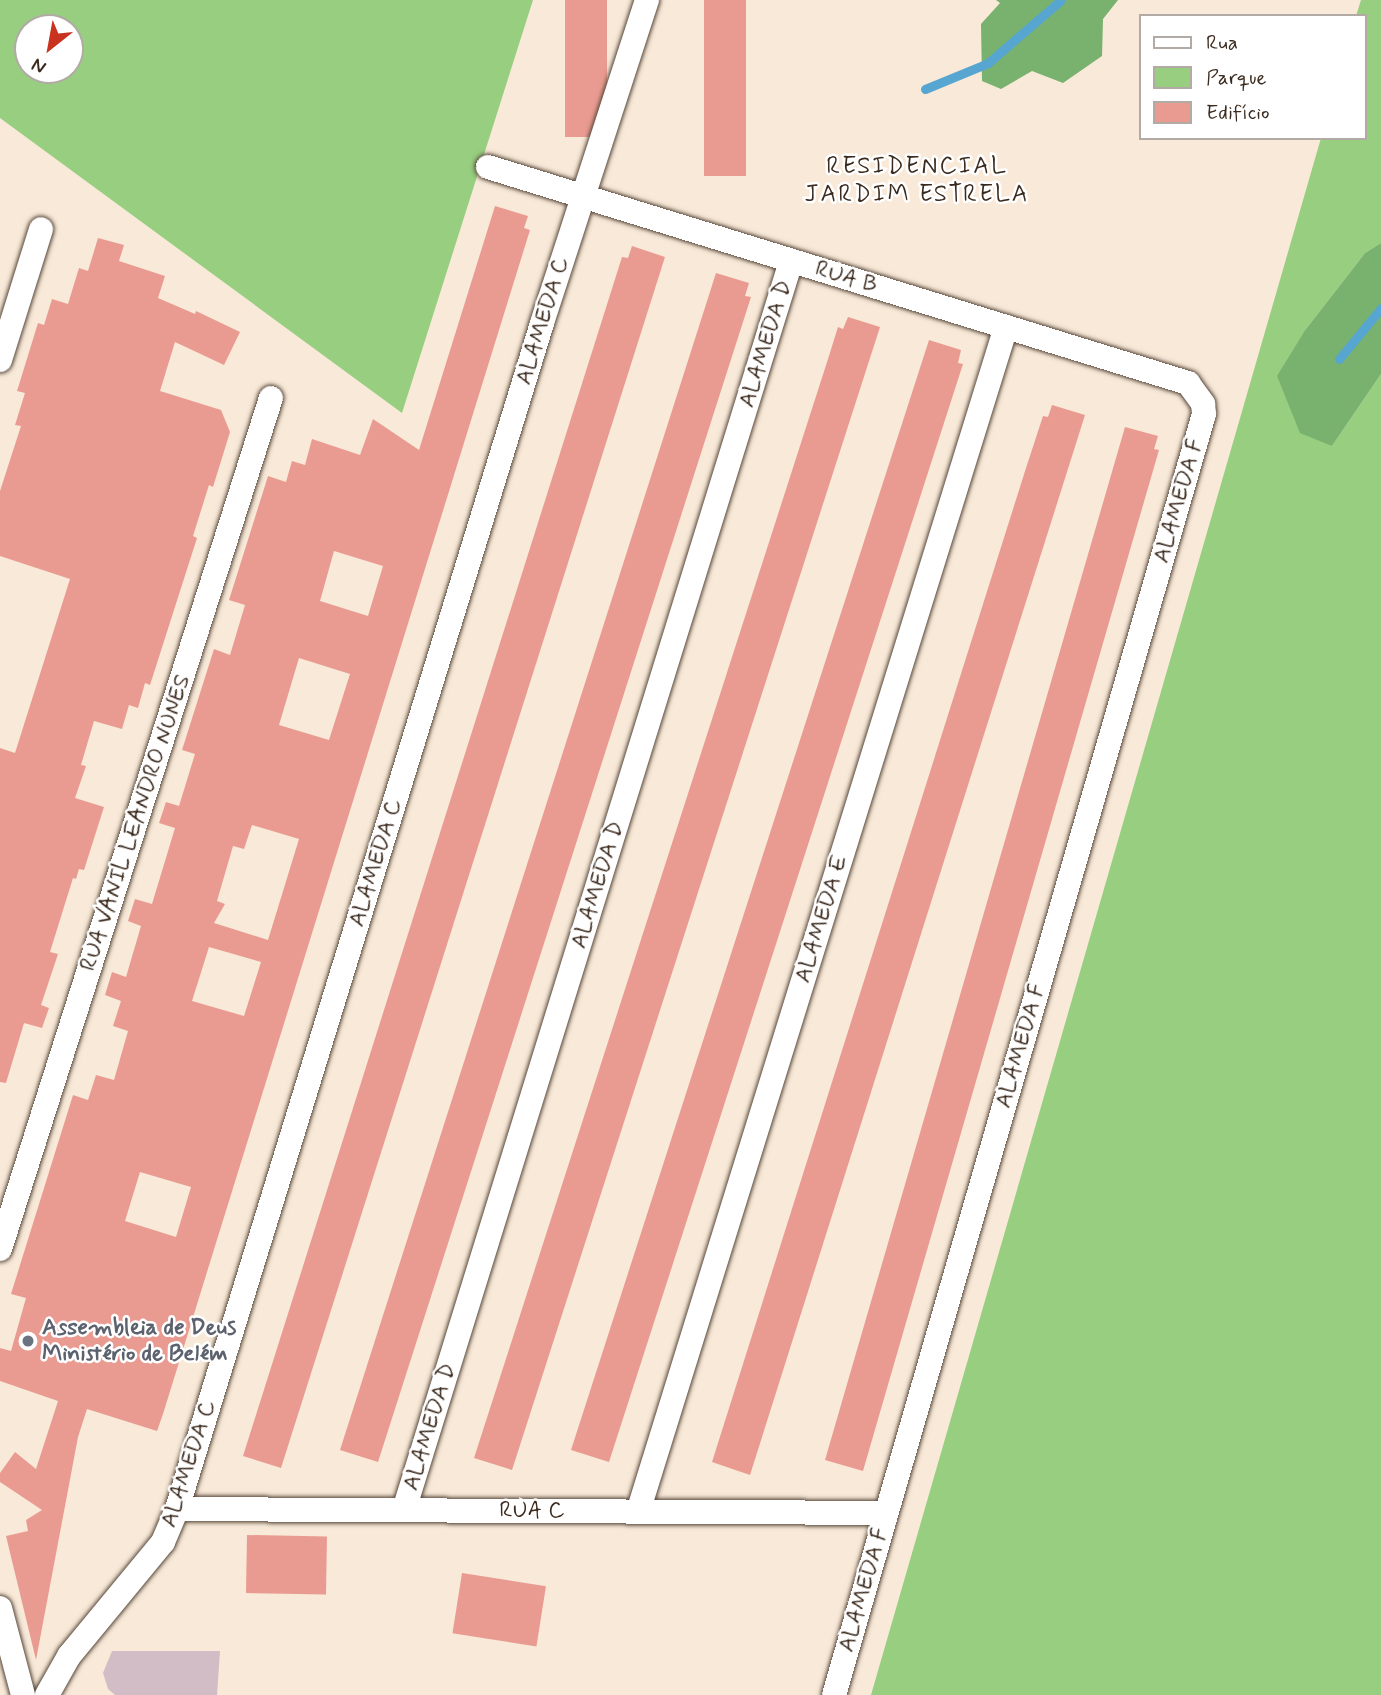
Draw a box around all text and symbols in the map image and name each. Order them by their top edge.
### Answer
north arrow [14,14,84,84]
legend [1140,14,1367,140]
text: Rua [1206,29,1238,57]
text: N [27,52,51,80]
text: Parque [1206,64,1266,92]
text: Edifício [1206,99,1270,127]
district label: RESIDENCIAL JARDIM ESTRELA [801,153,1033,209]
street label: ALAMEDA C [510,254,576,388]
street label: RUA B [812,255,880,301]
street label: ALAMEDA D [734,277,798,411]
street label: ALAMEDA F [1148,436,1210,566]
street label: RUA VANIL LEANDRO NUNES [75,672,197,974]
street label: ALAMEDA C [343,796,409,930]
street label: ALAMEDA D [566,818,630,952]
street label: ALAMEDA E [790,853,854,985]
street label: ALAMEDA F [990,981,1052,1111]
place label: Assembleia de Deus Ministério de Belém [42,1314,236,1368]
marker: Assembleia de Deus Ministério de Belém [20,1333,36,1349]
street label: ALAMEDA D [398,1360,462,1494]
street label: ALAMEDA C [155,1397,223,1531]
street label: RUA C [499,1497,565,1525]
street label: ALAMEDA F [833,1525,895,1655]

